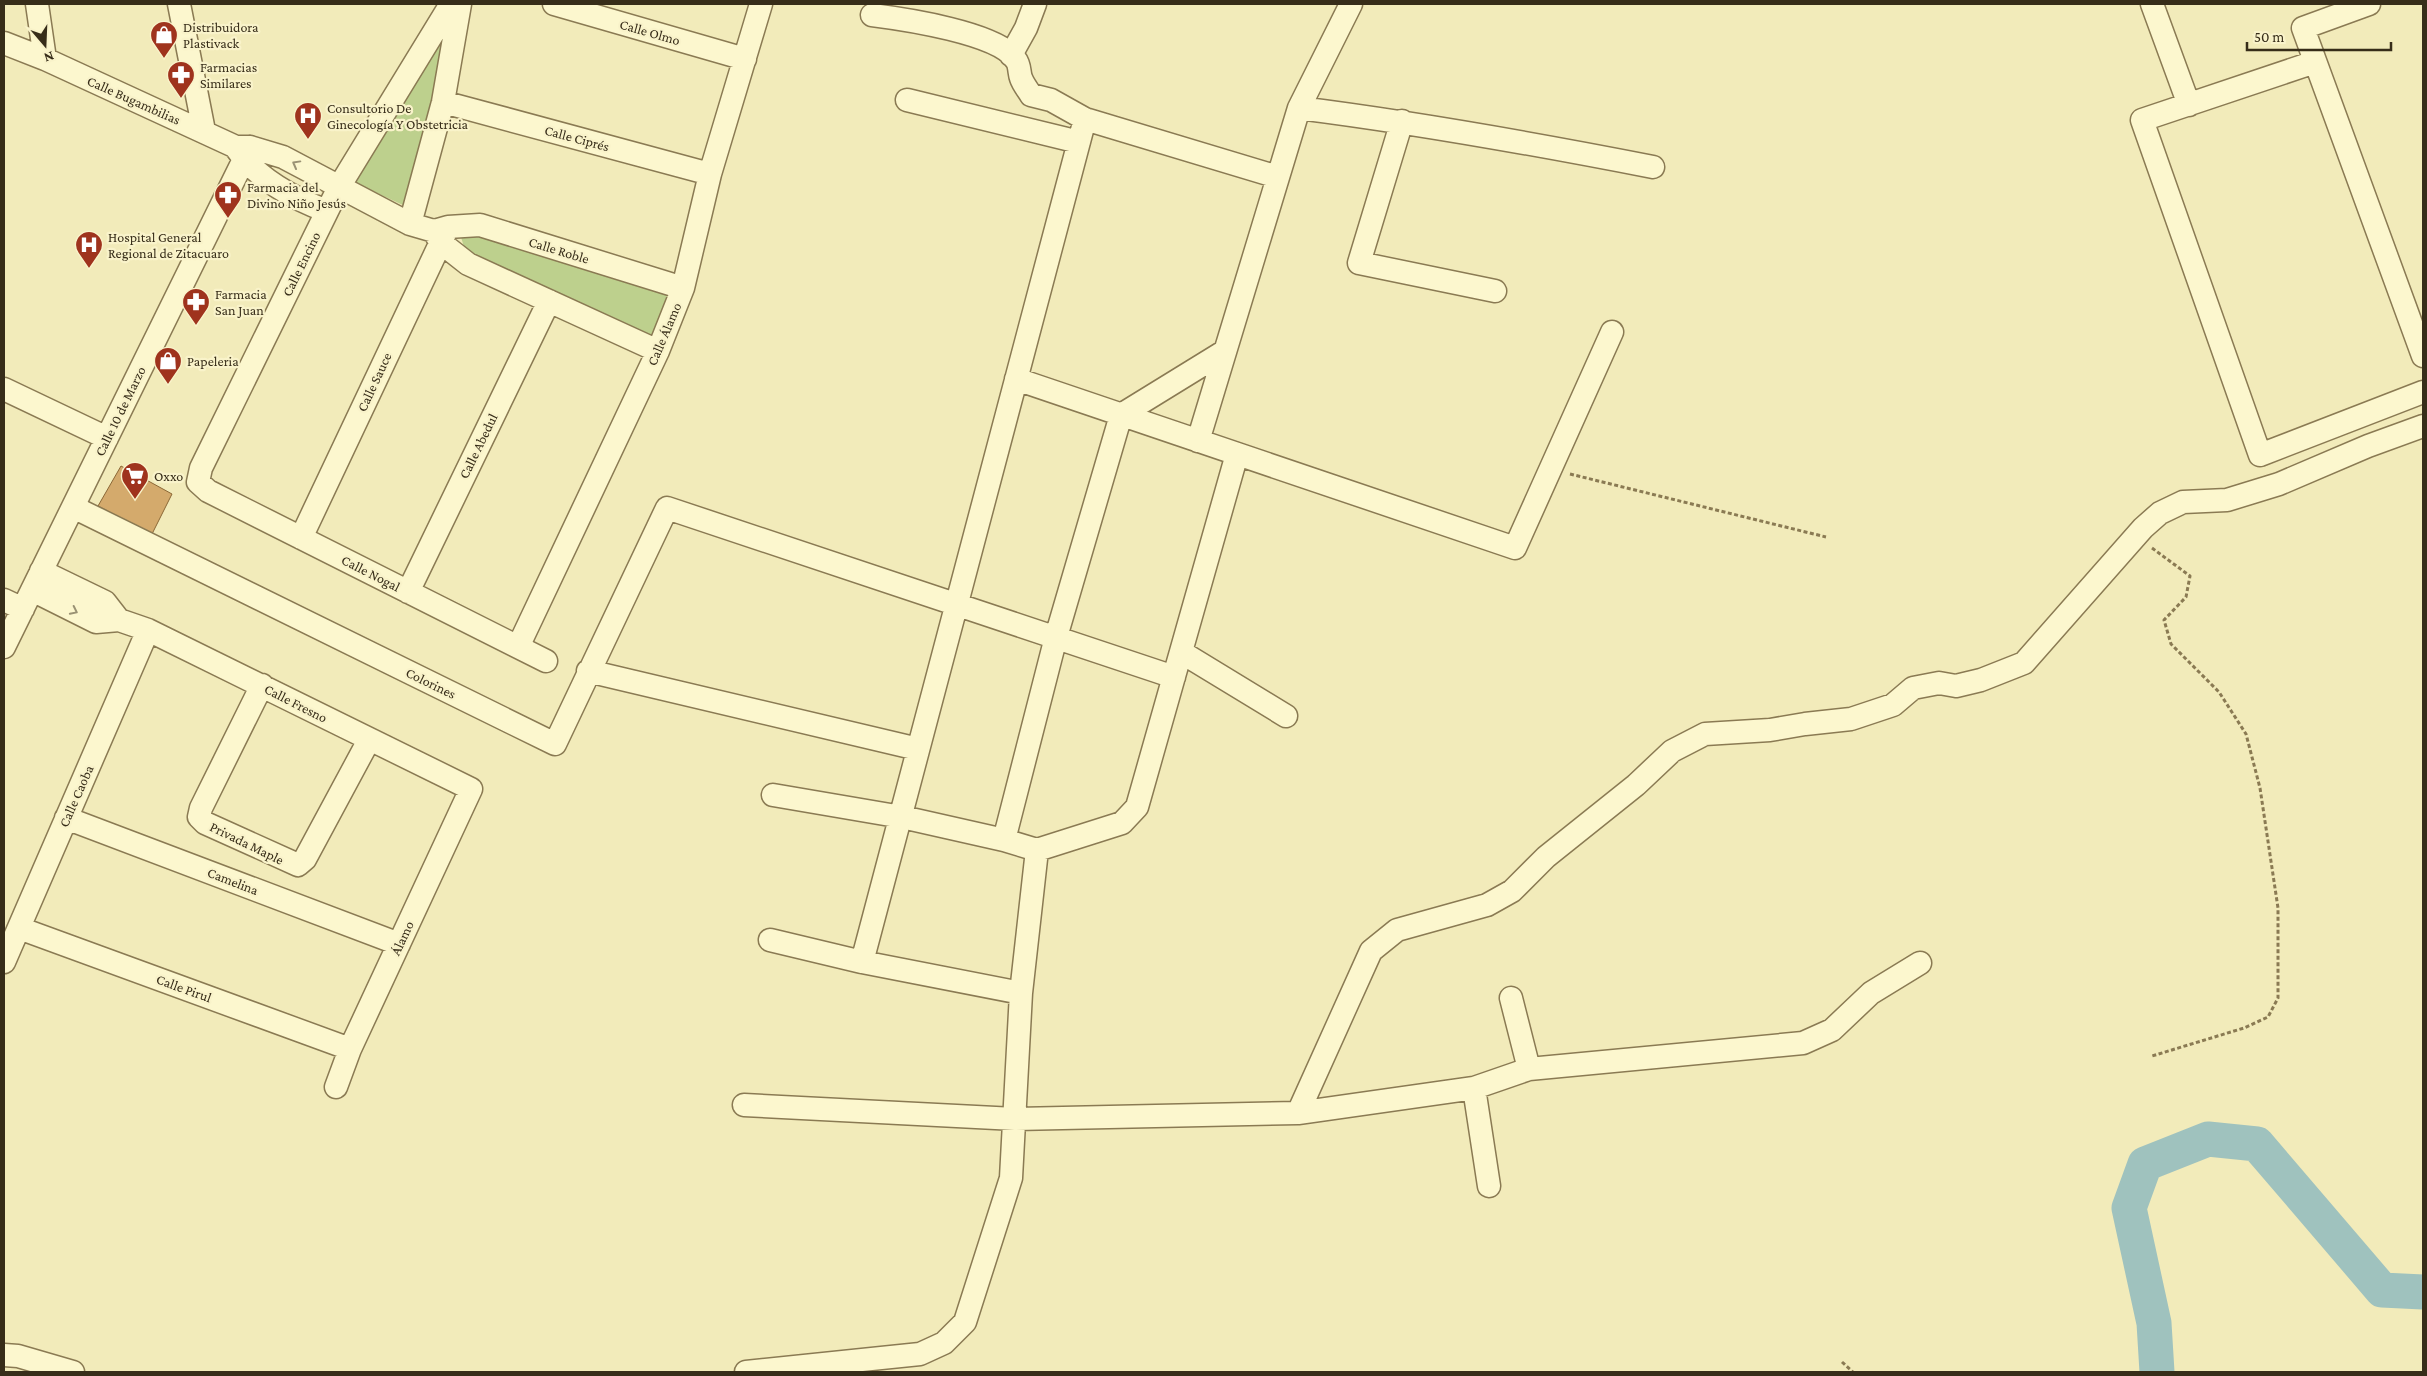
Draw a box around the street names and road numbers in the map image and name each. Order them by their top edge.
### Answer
street label: Calle Olmo [618,16,682,48]
street label: Calle Bugambilias [85,72,183,128]
street label: Calle Ciprés [543,122,611,154]
street label: Calle Encino [278,229,324,299]
street label: Calle Roble [527,233,591,267]
street label: Calle Álamo [644,300,684,368]
street label: Calle Sauce [353,350,395,414]
street label: Calle 10 de Marzo [91,363,149,459]
street label: Calle Abedul [455,411,501,481]
street label: Calle Nogal [339,551,403,595]
street label: Colorines [403,664,459,702]
street label: Calle Fresno [262,680,330,726]
street label: Calle Caoba [55,762,97,829]
street label: Privada Maple [207,818,287,868]
street label: Camelina [205,864,261,898]
street label: Álamo [387,918,417,958]
street label: Calle Pirul [154,971,214,1005]

